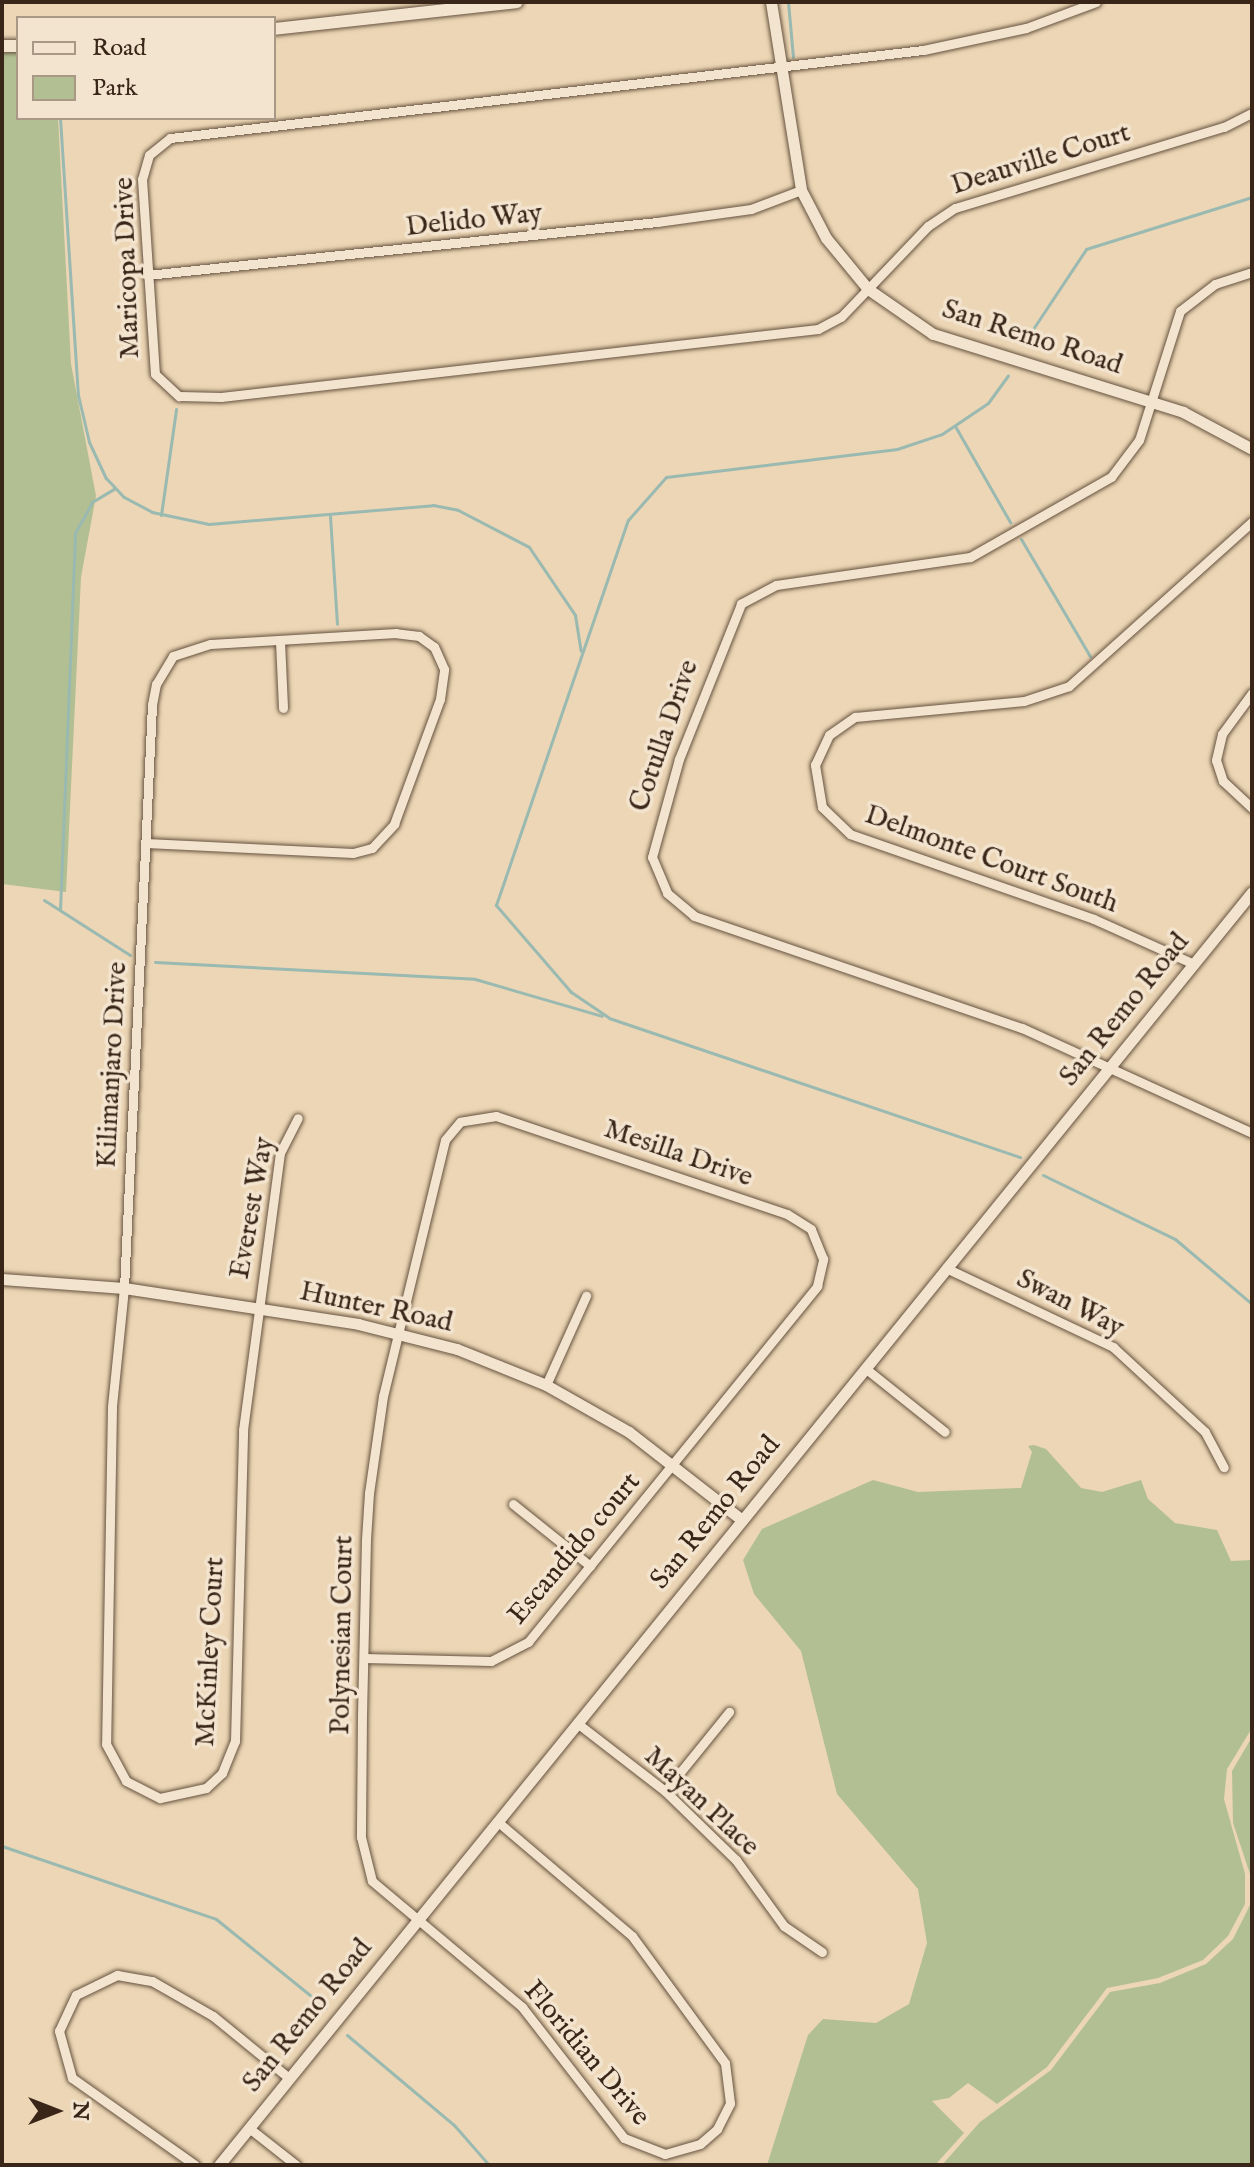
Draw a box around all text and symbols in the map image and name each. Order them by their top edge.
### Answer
legend [16,16,276,120]
text: Road [92,33,146,64]
text: Park [92,73,138,104]
street label: Deauville Court [947,117,1135,203]
street label: Maricopa Drive [108,177,148,359]
street label: Delido Way [404,197,544,245]
street label: San Remo Road [938,293,1126,383]
street label: Cotulla Drive [623,656,707,816]
street label: Delmonte Court South [860,799,1122,921]
street label: San Remo Road [1053,927,1197,1093]
street label: Kilimanjaro Drive [91,961,135,1169]
street label: Mesilla Drive [599,1113,757,1195]
street label: Everest Way [224,1134,282,1282]
street label: Swan Way [1011,1263,1129,1345]
street label: Hunter Road [297,1275,455,1341]
street label: San Remo Road [644,1430,788,1596]
street label: Escandido court [502,1466,648,1632]
street label: Polynesian Court [324,1535,362,1735]
street label: McKinley Court [189,1556,233,1748]
street label: Mayan Place [636,1740,766,1864]
street label: San Remo Road [236,1933,380,2099]
street label: Floridian Drive [516,1975,656,2133]
north arrow [16,2071,96,2151]
text: N [66,2101,94,2121]

